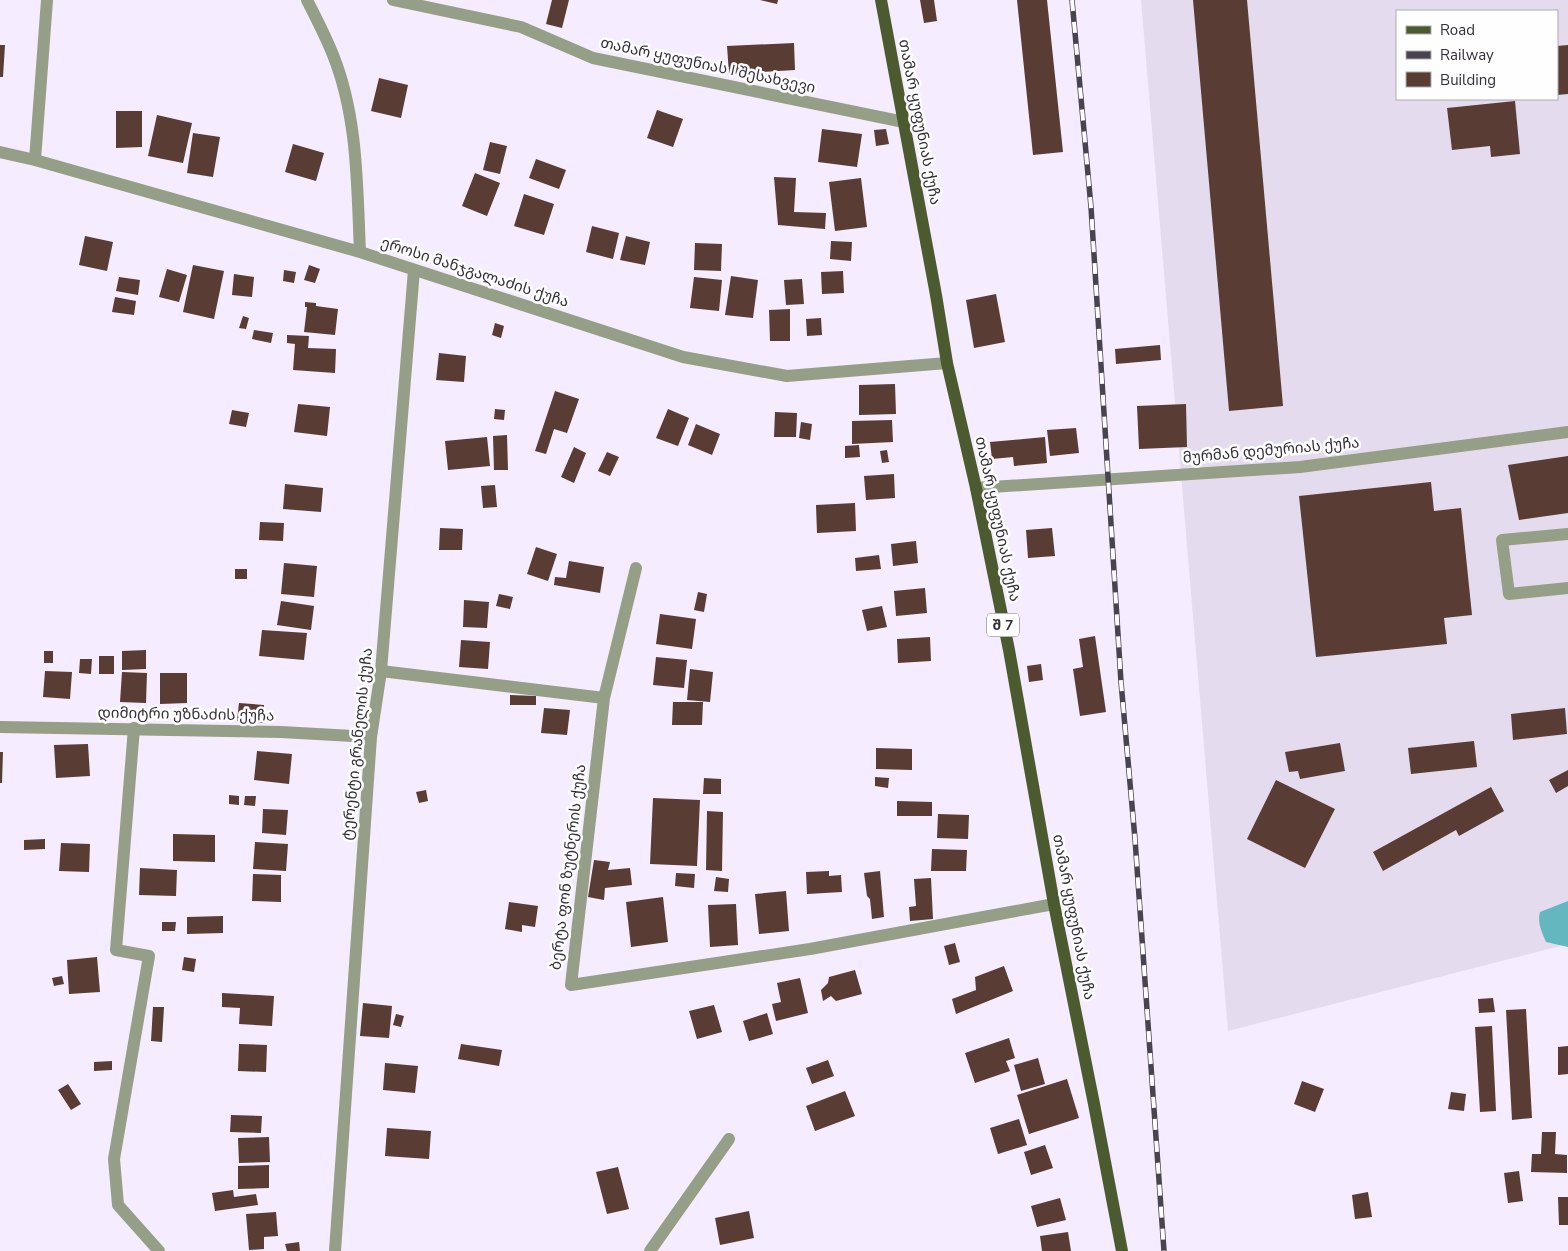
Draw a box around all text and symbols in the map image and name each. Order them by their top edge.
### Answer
legend [1396,10,1558,100]
text: Road [1440,20,1475,40]
street label: თამარ ყუფუნიას I შესახვევი [599,32,817,98]
street label: თამარ ყუფუნიას ქუჩა [894,37,946,207]
text: Railway [1440,45,1494,65]
text: Building [1440,70,1496,90]
street label: ეროსი მანჯგალაძის ქუჩა [378,232,572,312]
street label: მურმან დემურიას ქუჩა [1182,432,1360,468]
street label: თამარ ყუფუნიას ქუჩა [971,435,1025,603]
road number: შ 7 [987,614,1019,636]
street label: ტერენტი გრანელის ქუჩა [337,647,377,841]
street label: დიმიტრი უზნაძის ქუჩა [97,702,275,726]
street label: ბერტა ფონ ზუტნერის ქუჩა [545,763,591,971]
street label: თამარ ყუფუნიას ქუჩა [1048,832,1100,1002]

